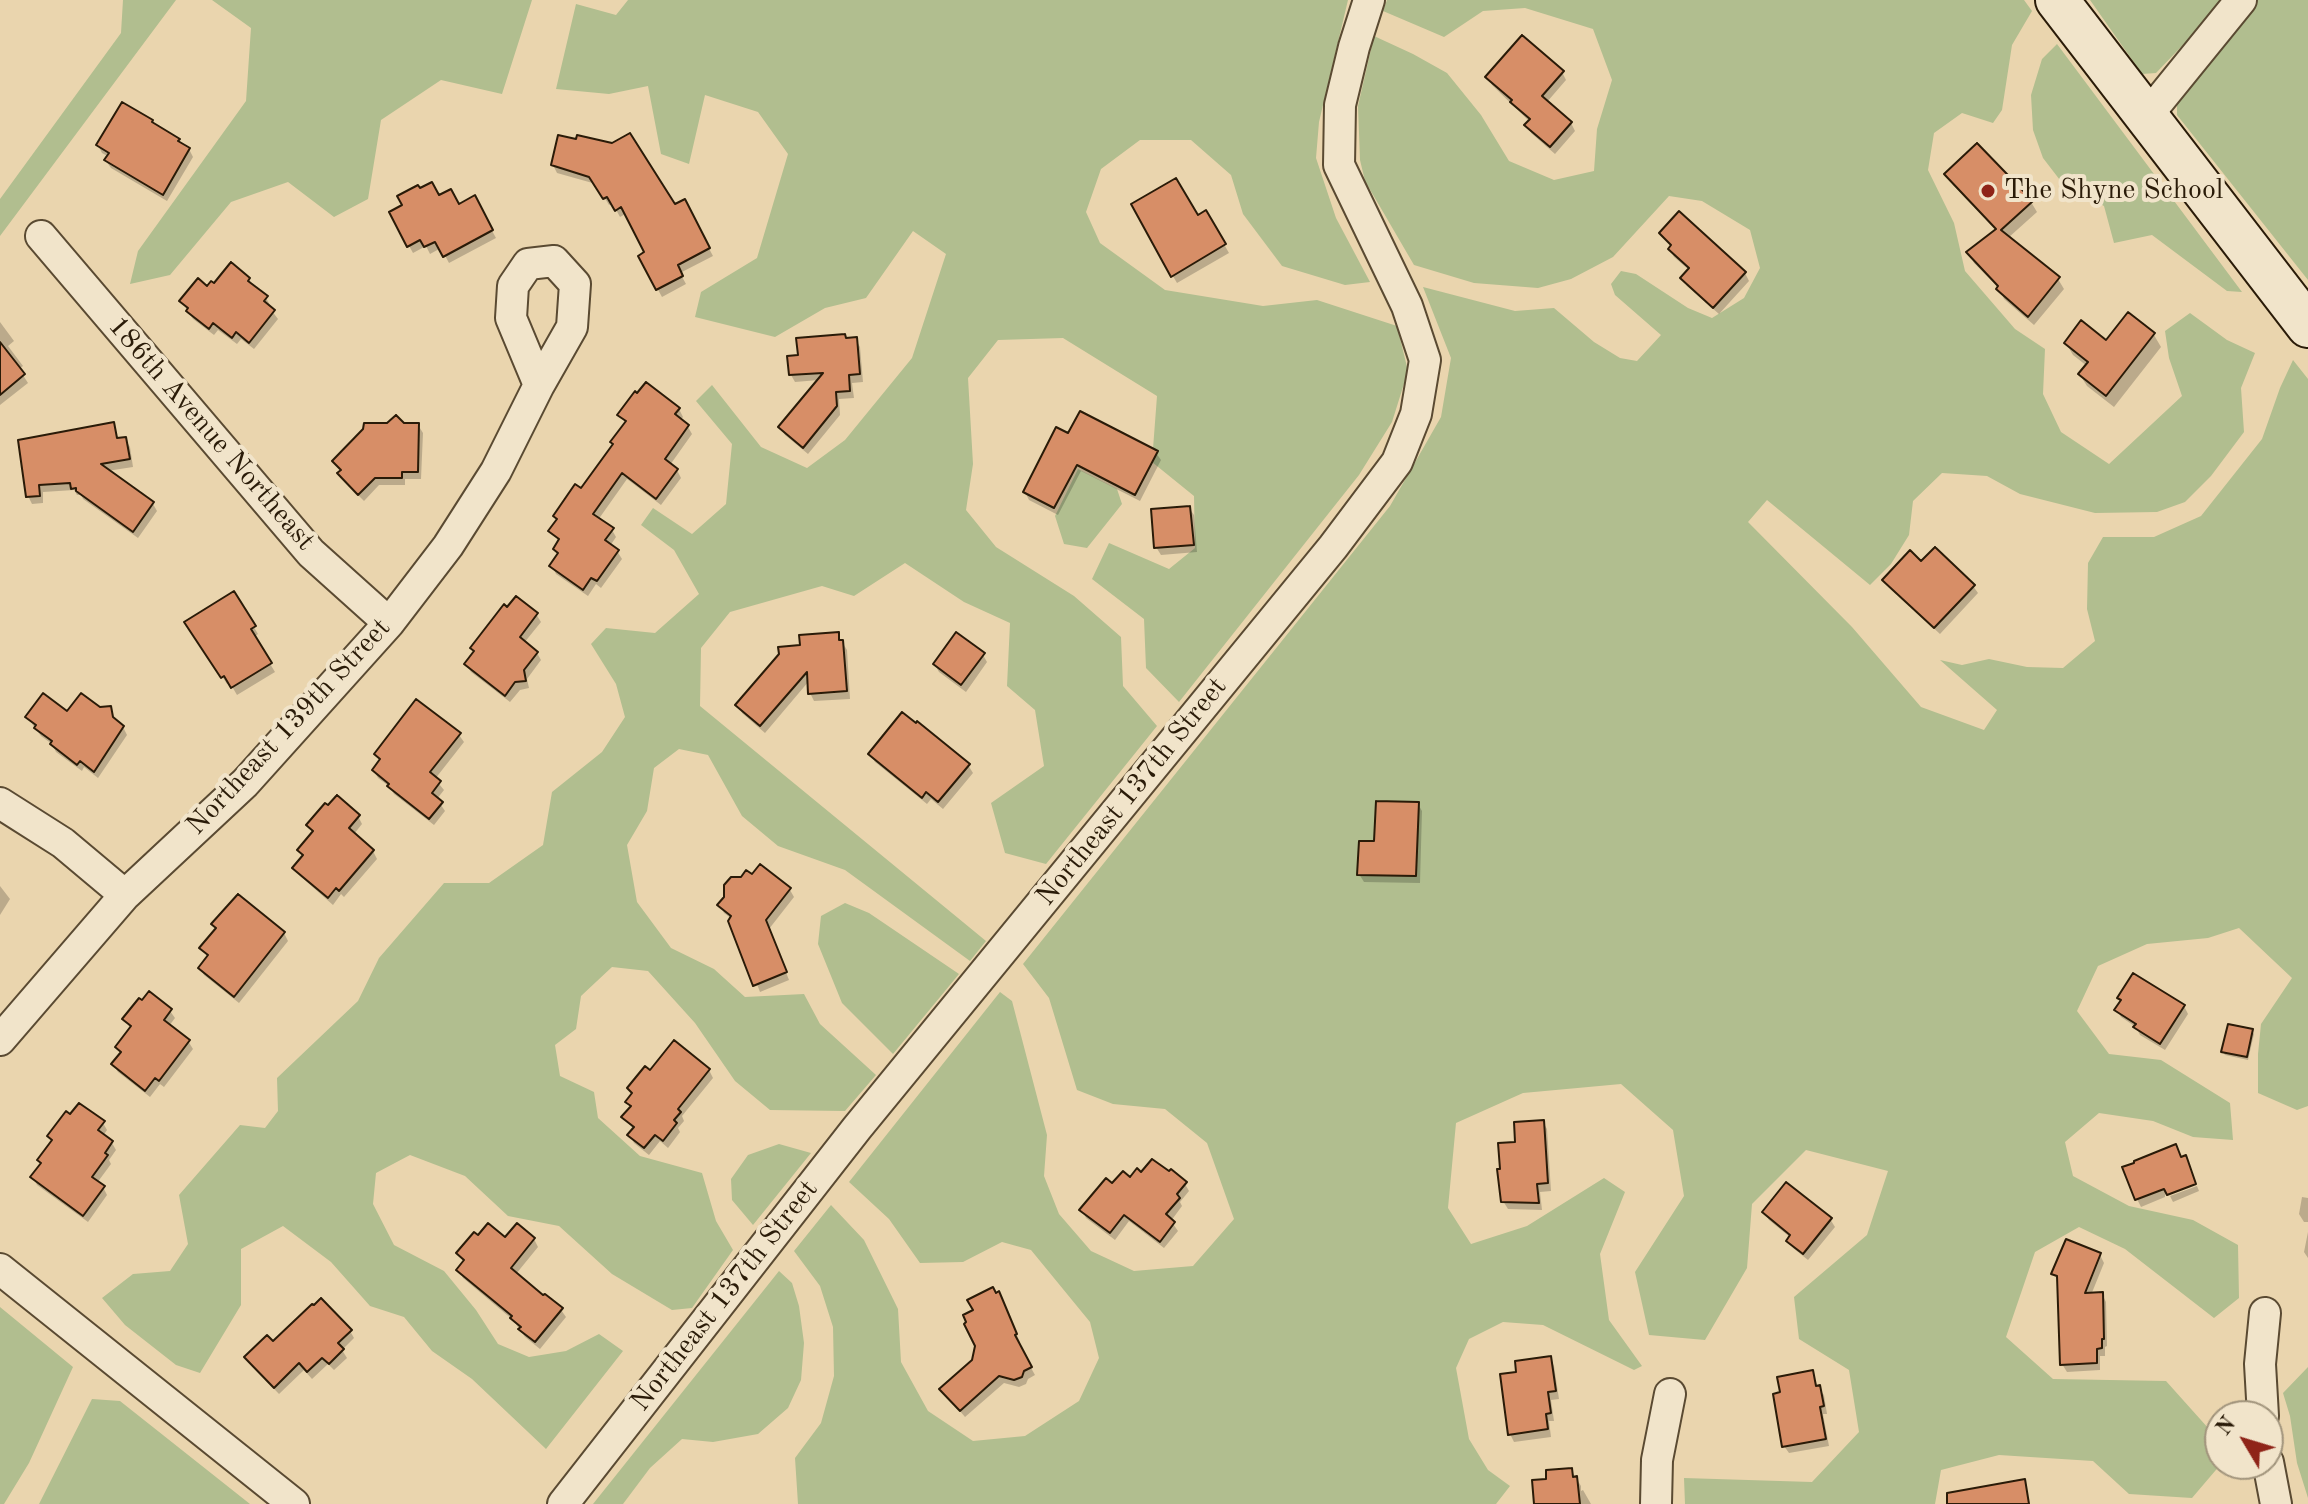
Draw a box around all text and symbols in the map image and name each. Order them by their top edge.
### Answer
place label: The Shyne School [2004,174,2223,208]
marker: The Shyne School [1979,182,1997,200]
street label: 186th Avenue Northeast [100,310,322,558]
street label: Northeast 139th Street [180,612,398,842]
street label: Northeast 137th Street [1029,671,1235,913]
street label: Northeast 137th Street [624,1174,826,1418]
north arrow [2204,1400,2284,1480]
text: N [2213,1413,2241,1440]

